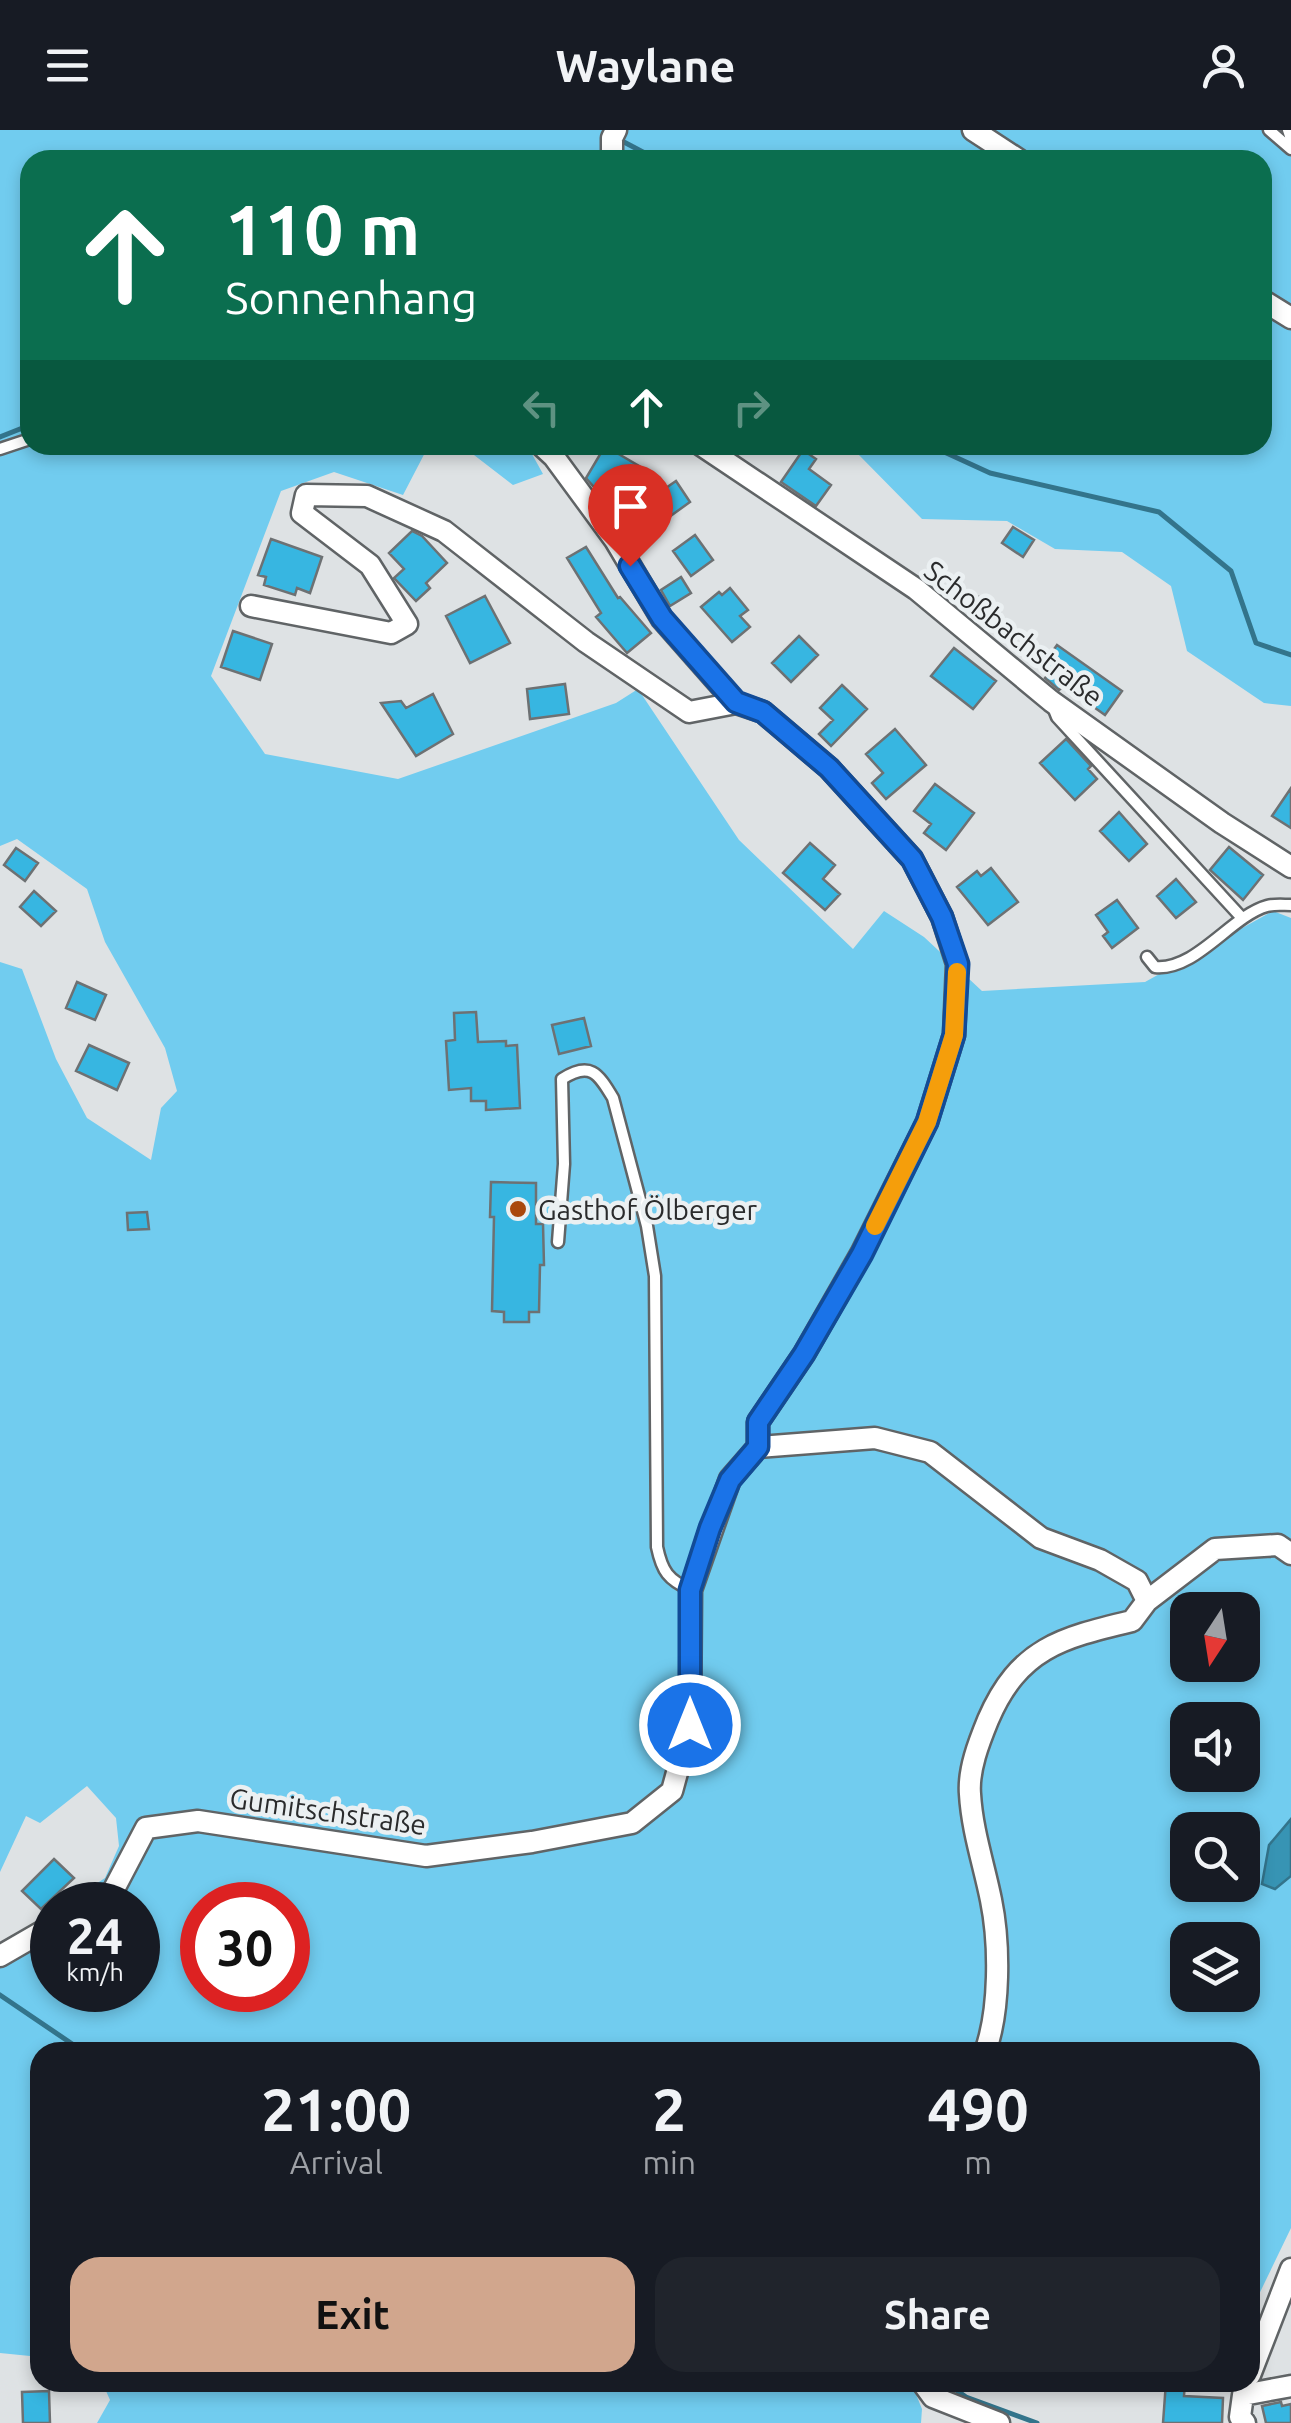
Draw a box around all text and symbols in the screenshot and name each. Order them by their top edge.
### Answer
icon: menu [40,38,95,93]
icon: person [1196,38,1251,93]
text: Waylane [556,40,735,91]
icon: ahead [60,190,190,320]
text: 110 m [225,190,420,268]
text: Sonnenhang [225,272,477,323]
icon: left [514,380,569,435]
icon: ahead [619,380,674,435]
icon: right [724,380,779,435]
pin [588,464,673,567]
icon: arrive [603,479,658,534]
street label: Schoßbachstraße [919,554,1109,712]
place label: Gasthof Ölberger [538,1194,758,1225]
marker: Gasthof Ölberger [507,1198,529,1220]
north arrow [1170,1592,1260,1682]
map controls [1170,1592,1260,2012]
position arrow [638,1673,742,1777]
button: sound [1170,1702,1260,1792]
street label: Gumitschstraße [228,1782,428,1840]
button: search [1170,1812,1260,1902]
speed limit sign: 30 [180,1882,310,2012]
text: 24 [67,1907,123,1963]
button: layers [1170,1922,1260,2012]
text: km/h [66,1958,124,1986]
text: 21:00 [261,2075,411,2142]
text: 2 [652,2075,686,2142]
text: 490 [927,2075,1029,2142]
text: Arrival [290,2144,383,2180]
text: min [642,2144,696,2180]
text: m [964,2144,992,2180]
button: Exit [70,2257,635,2372]
button: Share [655,2257,1220,2372]

